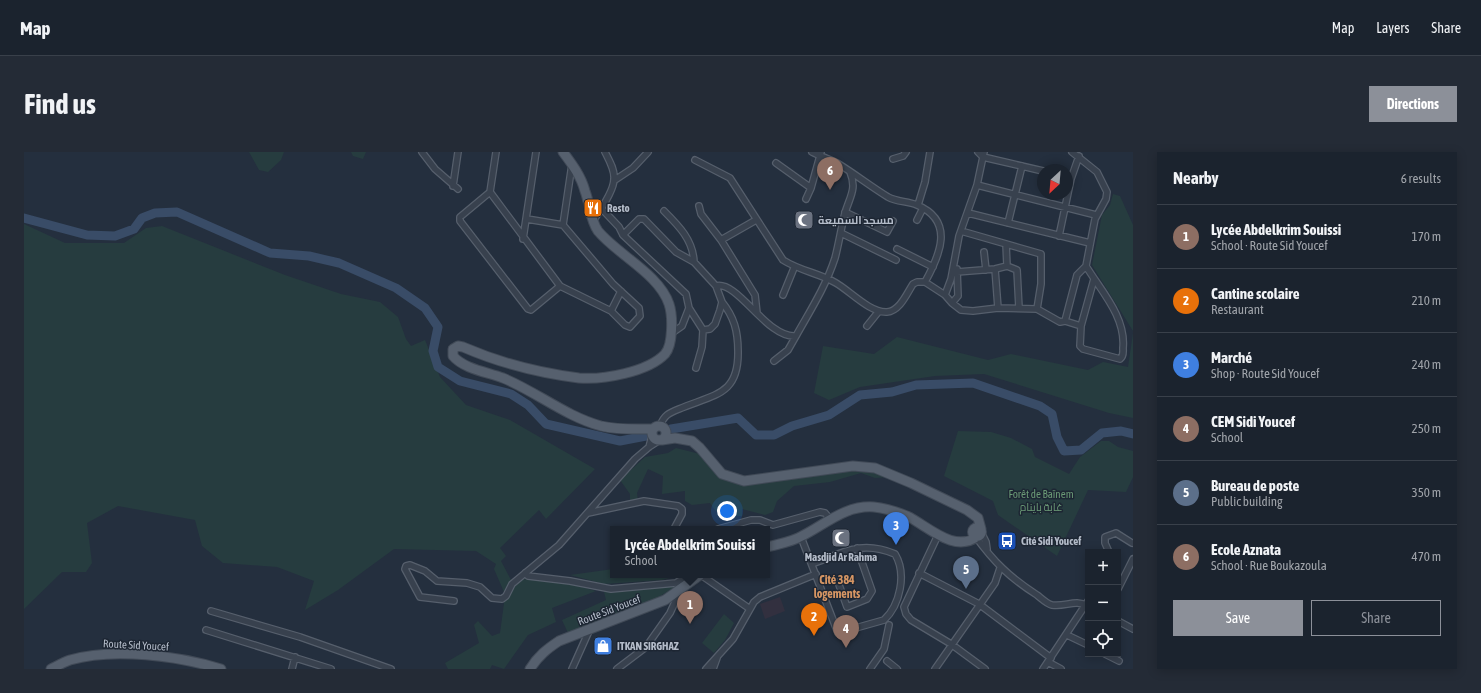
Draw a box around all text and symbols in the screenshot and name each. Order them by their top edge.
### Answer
text: Map [20,17,51,39]
text: Map [1332,20,1354,36]
text: Layers [1376,20,1409,36]
text: Share [1431,20,1461,36]
button: Directions [1369,86,1457,122]
text: Find us [24,88,96,120]
pin: 6 [817,157,843,190]
north arrow [1037,164,1073,200]
text: Nearby [1173,168,1219,188]
text: 6 results [1401,171,1441,186]
restaurant icon: Resto [582,197,604,219]
place label: Resto [607,202,630,214]
mosque icon: مسجد السميعة [793,209,815,231]
place label: مسجد السميعة [818,214,894,227]
text: Lycée Abdelkrim Souissi [1211,221,1341,238]
text: 1 [1183,229,1189,244]
text: 170 m [1412,229,1441,244]
text: School · Route Sid Youcef [1211,238,1328,253]
text: Cantine scolaire [1211,285,1299,302]
text: 2 [1183,293,1189,308]
text: 210 m [1412,293,1441,308]
text: Restaurant [1211,302,1264,317]
text: Marché [1211,349,1252,366]
text: 3 [1183,357,1189,372]
text: 240 m [1412,357,1441,372]
text: Shop · Route Sid Youcef [1211,366,1320,381]
text: CEM Sidi Youcef [1211,413,1295,430]
text: 4 [1183,421,1189,436]
text: 250 m [1412,421,1441,436]
text: School [1211,430,1243,445]
text: Bureau de poste [1211,477,1299,494]
text: 5 [1183,485,1189,500]
text: 350 m [1412,485,1441,500]
park label: Forêt de Baïnem غابة باينام [1008,488,1074,515]
text: Public building [1211,494,1283,509]
your location [717,501,737,521]
pin: 3 [883,512,909,545]
popup [610,526,770,578]
mosque icon: Masdjid Ar Rahma [830,527,852,549]
bus stop icon: Cité Sidi Youcef [996,530,1018,552]
place label: Cité Sidi Youcef [1021,535,1082,547]
text: Lycée Abdelkrim Souissi [625,536,755,553]
text: Ecole Aznata [1211,541,1281,558]
map controls [1085,549,1121,657]
button: + [1085,549,1121,585]
text: 6 [1183,549,1189,564]
text: 470 m [1412,549,1441,564]
place label: Masdjid Ar Rahma [805,551,877,563]
text: School [625,553,657,568]
pin: 5 [953,556,979,589]
text: School · Rue Boukazoula [1211,558,1327,573]
district label: Cité 384 logements [814,573,861,601]
button: − [1085,585,1121,621]
pin: 1 [677,591,703,624]
street label: Route Sid Youcef [576,593,642,627]
button: Save [1173,600,1303,636]
button: Share [1311,600,1441,636]
pin: 2 [801,603,827,636]
pin: 4 [833,615,859,648]
button: locate [1085,621,1121,657]
shop icon: ITKAN SIRGHAZ [592,635,614,657]
street label: Route Sid Youcef [103,637,169,653]
place label: ITKAN SIRGHAZ [617,640,679,652]

